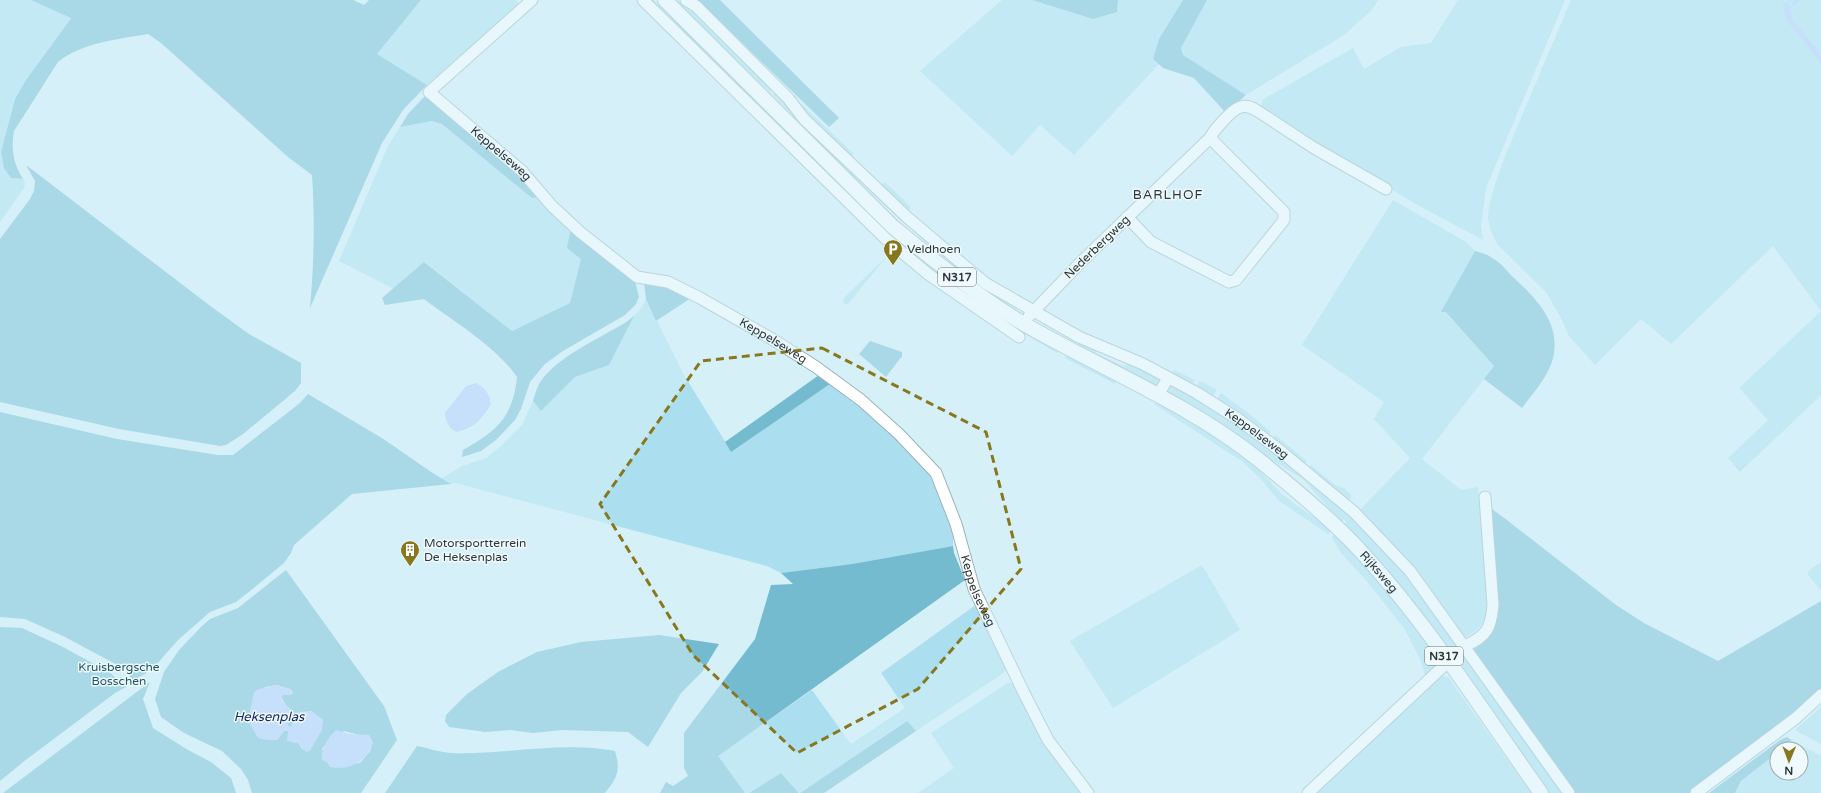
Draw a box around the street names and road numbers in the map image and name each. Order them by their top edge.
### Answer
street label: Keppelseweg [468,123,534,184]
street label: Nederbergweg [1061,212,1133,282]
road number: N317 [938,268,976,286]
street label: Keppelseweg [737,315,809,366]
street label: Keppelseweg [1222,405,1292,462]
street label: Rijksweg [1357,548,1401,596]
street label: Keppelseweg [958,553,998,629]
road number: N317 [1425,647,1463,665]

